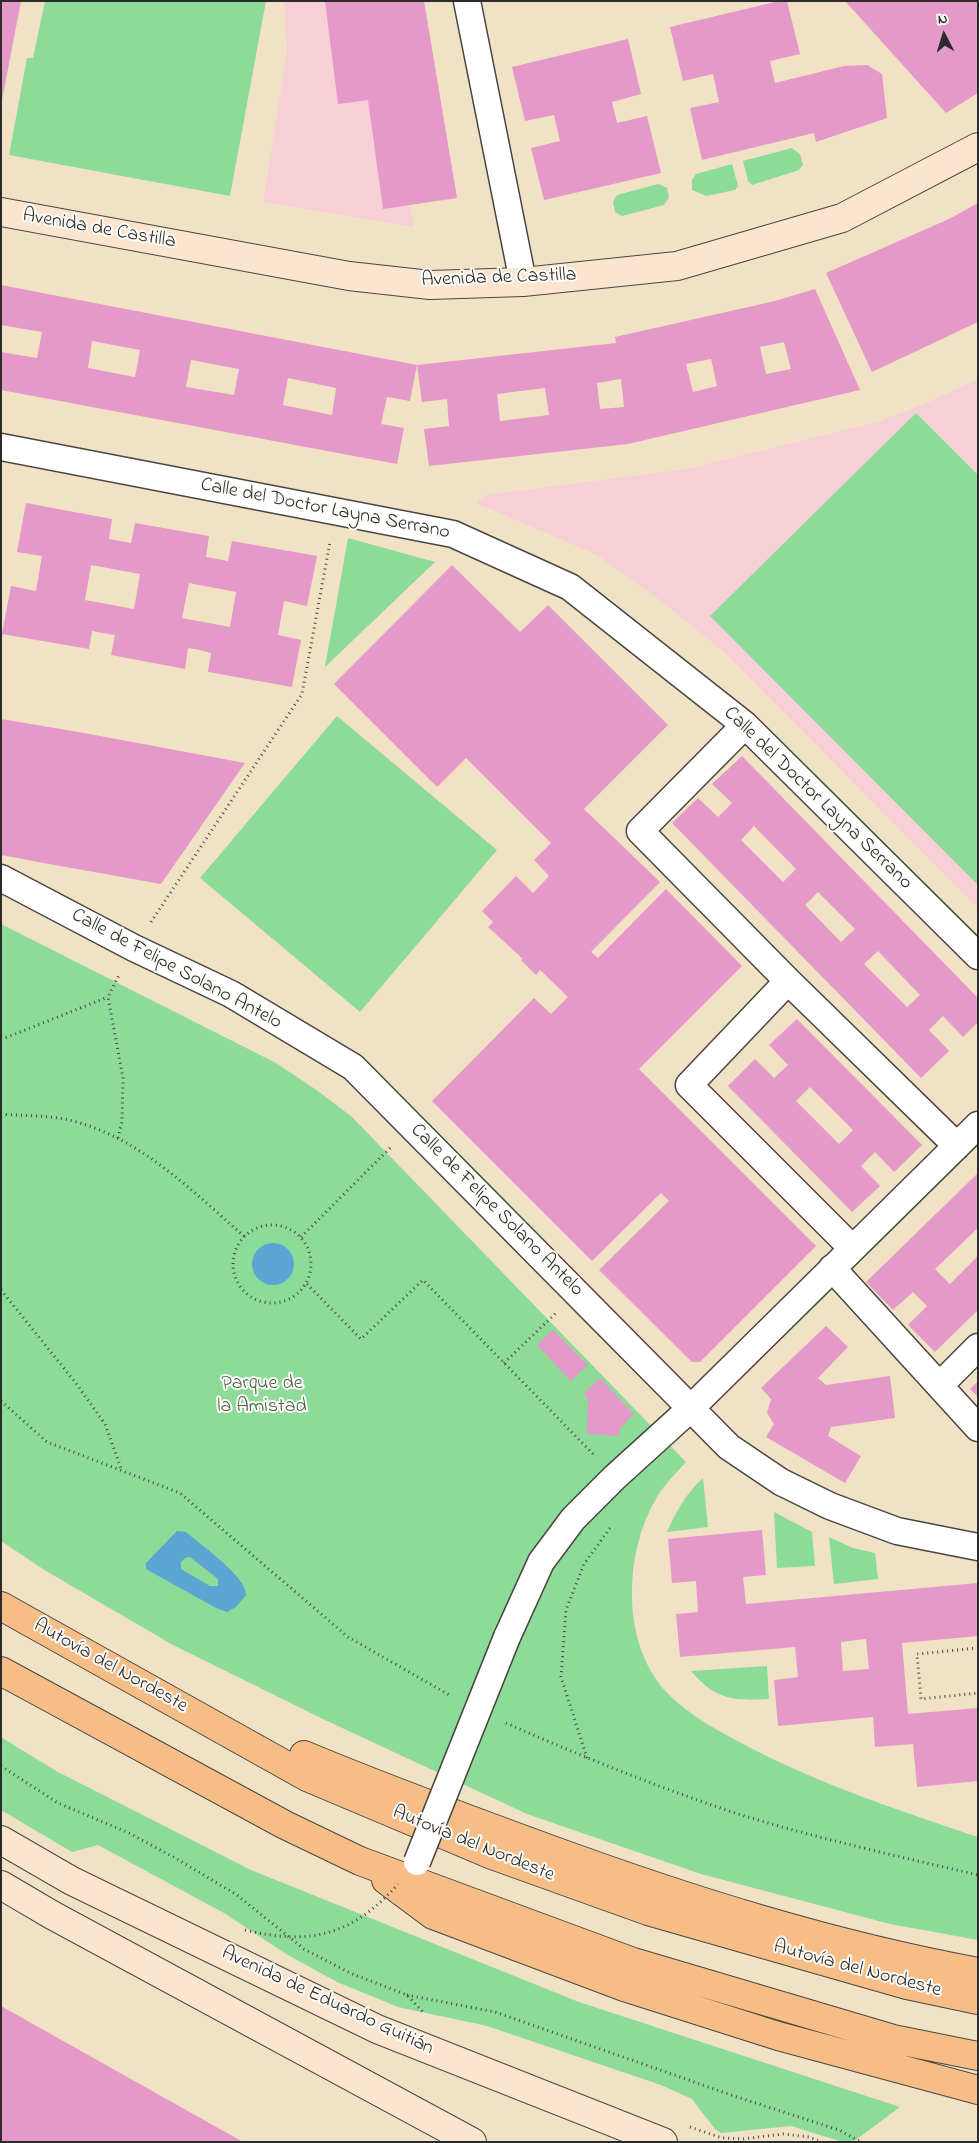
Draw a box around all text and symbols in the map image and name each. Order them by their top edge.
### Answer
text: N [937,9,948,30]
north arrow [919,10,969,60]
street label: Avenida de Castilla [21,205,177,255]
street label: Avenida de Castilla [421,264,577,294]
street label: Calle del Doctor Layna Serrano [198,474,452,546]
street label: Calle del Doctor Layna Serrano [717,702,917,896]
street label: Calle de Felipe Solano Antelo [67,904,285,1036]
street label: Calle de Felipe Solano Antelo [404,1119,588,1303]
park label: Parque de la Amistad [217,1373,307,1420]
street label: Autovía del Nordeste [29,1615,191,1719]
street label: Autovía del Nordeste [388,1802,558,1888]
street label: Autovía del Nordeste [771,1936,943,2004]
street label: Avenida de Eduardo Guitián [217,1942,437,2062]

